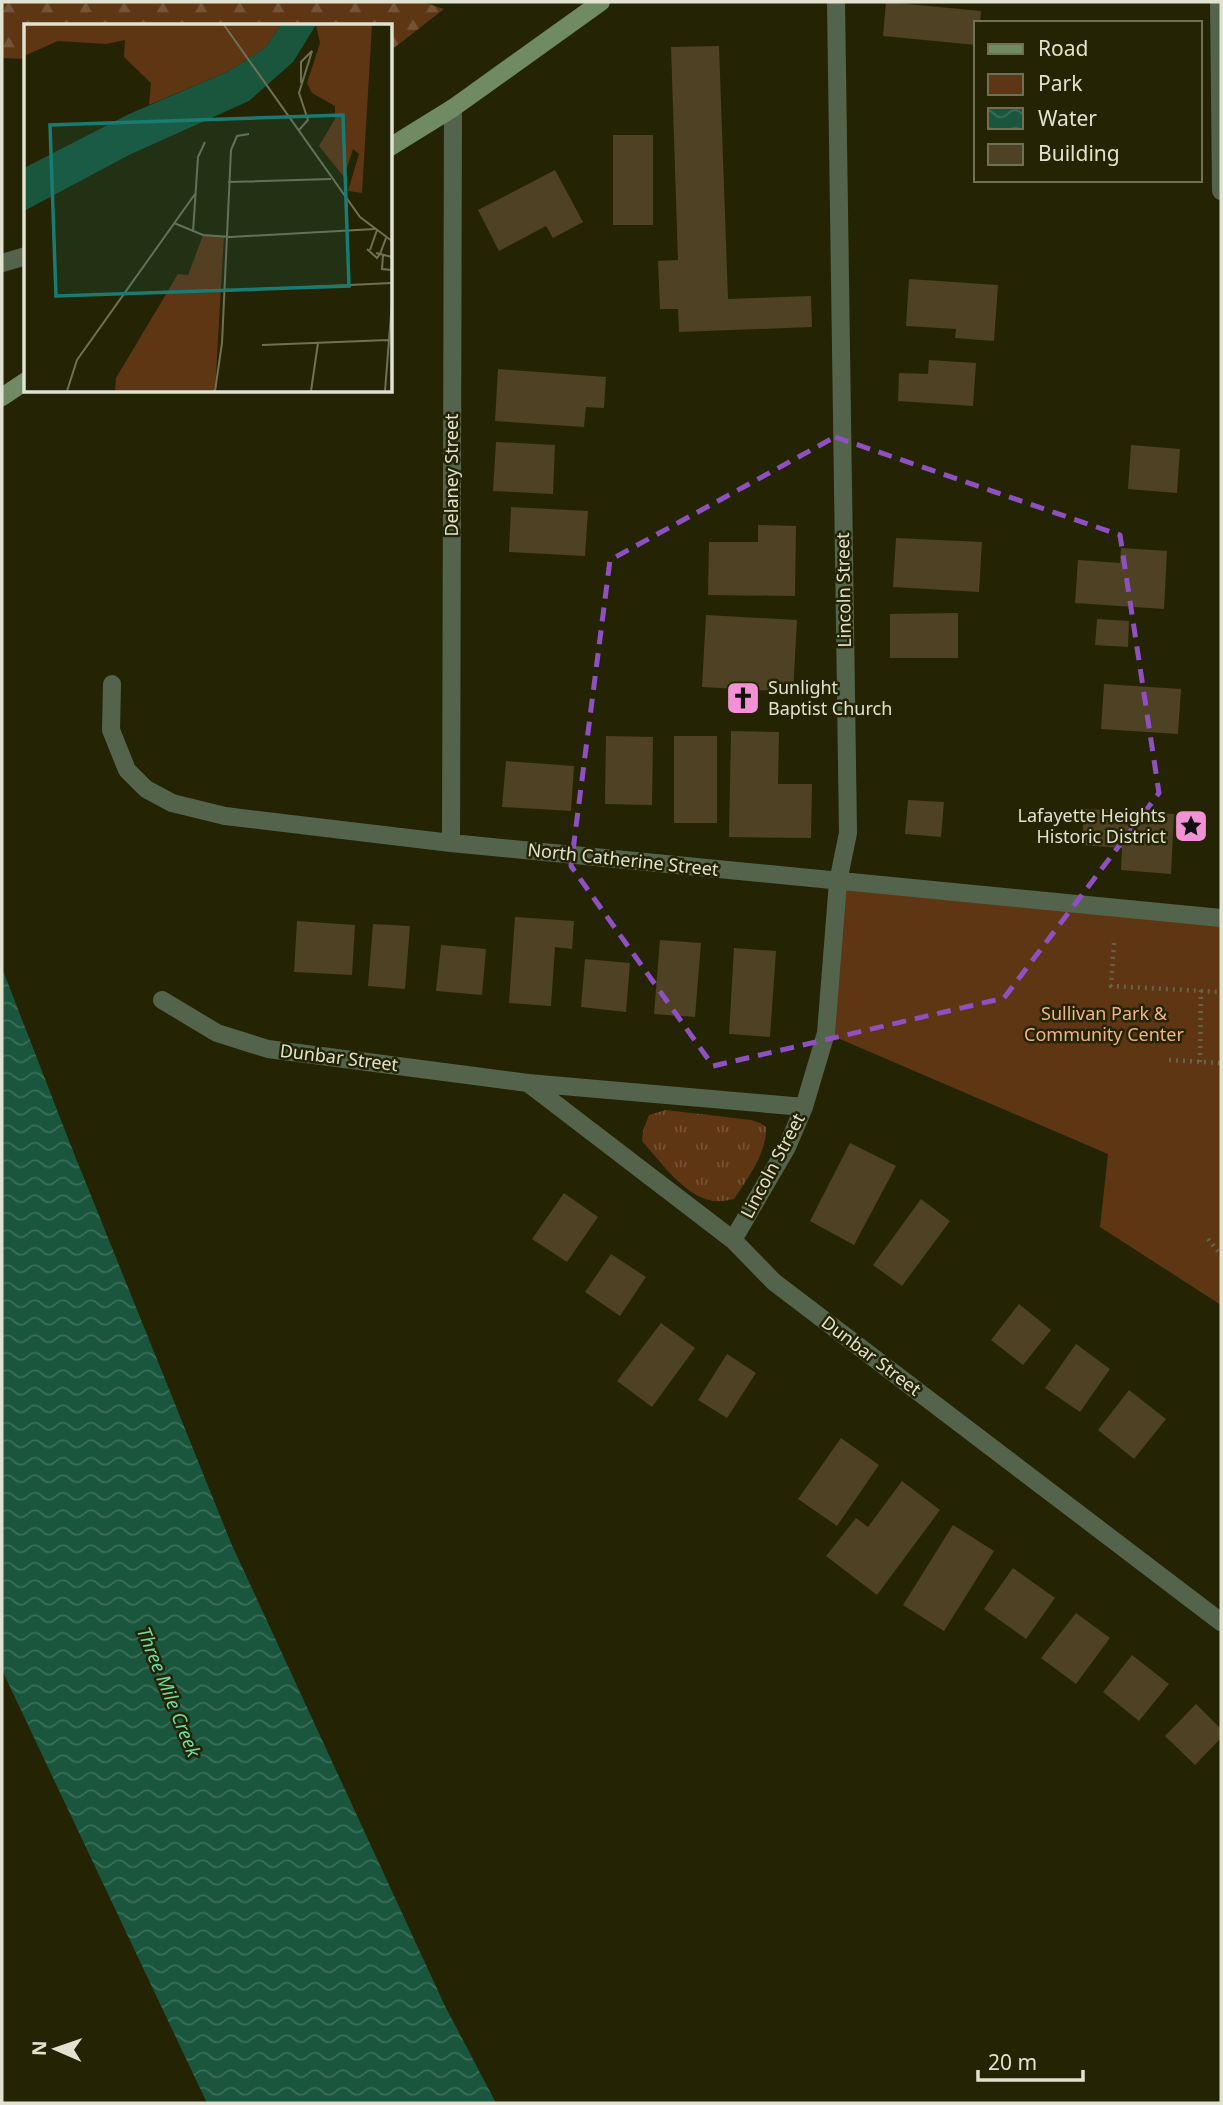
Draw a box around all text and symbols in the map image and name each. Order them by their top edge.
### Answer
legend [974,21,1202,182]
inset map [24,24,392,392]
text: Road [1038,34,1088,62]
text: Park [1038,69,1083,97]
text: Water [1038,104,1097,132]
text: Building [1038,139,1120,167]
street label: Delaney Street [439,413,463,537]
street label: Lincoln Street [830,532,856,648]
place label: Sunlight Baptist Church [768,675,892,720]
church icon: Sunlight Baptist Church [724,679,762,717]
place label: Lafayette Heights Historic District [1018,803,1166,848]
place icon: Lafayette Heights Historic District [1172,807,1210,845]
street label: North Catherine Street [526,837,720,881]
park label: Sullivan Park & Community Center [1024,1001,1185,1046]
street label: Dunbar Street [279,1038,400,1076]
street label: Lincoln Street [734,1108,810,1222]
street label: Dunbar Street [817,1310,927,1401]
water label: Three Mile Creek [131,1623,207,1762]
north arrow [21,2014,91,2084]
scale bar [978,2038,1083,2082]
text: N [26,2040,52,2057]
text: 20 m [988,2048,1037,2076]

